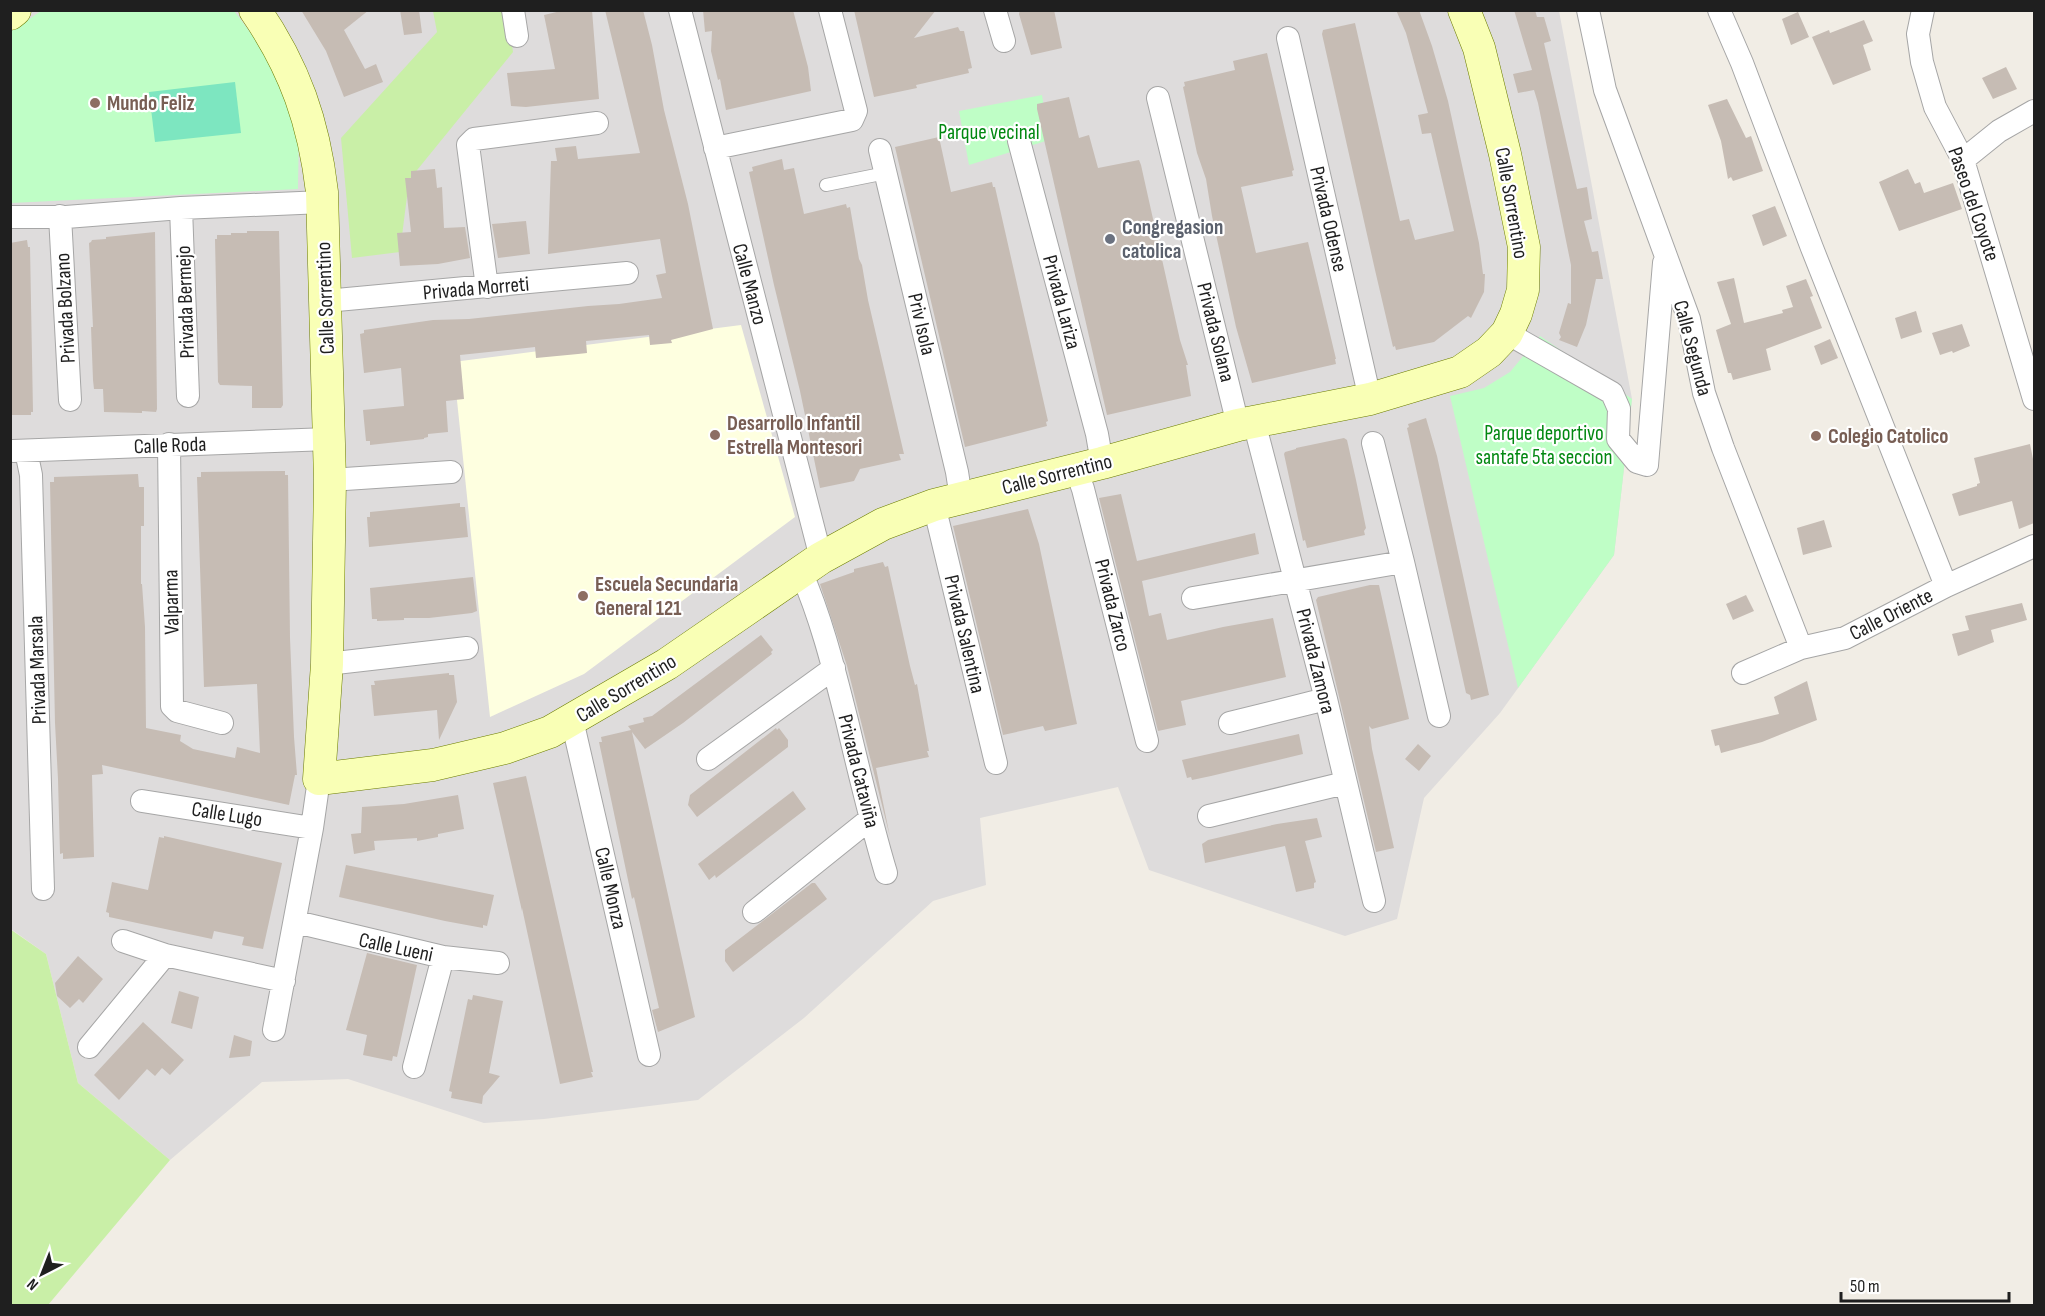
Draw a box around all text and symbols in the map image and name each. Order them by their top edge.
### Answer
place label: Mundo Feliz [107,91,195,116]
marker: Mundo Feliz [88,96,102,110]
park label: Parque vecinal [938,120,1040,145]
street label: Paseo del Coyote [1942,144,2005,265]
street label: Calle Sorrentino [1489,146,1534,261]
street label: Privada Odense [1304,164,1353,274]
place label: Congregasion catolica [1122,215,1223,264]
marker: Congregasion catolica [1103,232,1117,246]
street label: Calle Sorrentino [311,241,340,355]
street label: Calle Manzo [727,241,772,327]
street label: Privada Bermejo [171,245,200,359]
street label: Privada Bolzano [50,252,81,364]
street label: Privada Lariza [1037,252,1086,352]
street label: Privada Morreti [422,271,530,306]
street label: Privada Solana [1191,280,1240,384]
street label: Priv Isola [902,291,941,357]
street label: Calle Segunda [1668,298,1717,399]
place label: Desarrollo Infantil Estrella Montesori [727,411,862,460]
park label: Parque deportivo santafe 5ta seccion [1476,421,1612,470]
place label: Colegio Catolico [1828,424,1948,449]
marker: Desarrollo Infantil Estrella Montesori [708,428,722,442]
marker: Colegio Catolico [1809,429,1823,443]
street label: Calle Roda [133,432,207,459]
street label: Calle Sorrentino [1000,449,1115,500]
street label: Privada Zarco [1089,556,1136,654]
street label: Valparma [158,569,185,635]
place label: Escuela Secundaria General 121 [595,572,738,621]
street label: Privada Salentina [939,572,990,696]
street label: Calle Oriente [1845,583,1937,646]
marker: Escuela Secundaria General 121 [576,589,590,603]
street label: Privada Zamora [1290,606,1341,716]
street label: Privada Marsala [23,615,52,725]
street label: Calle Sorrentino [572,649,681,728]
street label: Privada Cataviña [832,712,885,830]
street label: Calle Lugo [190,797,264,832]
street label: Calle Monza [589,845,632,932]
street label: Calle Lueni [356,927,435,968]
north arrow [12,1244,72,1304]
scale bar [1841,1265,2009,1303]
text: N [23,1274,42,1294]
text: 50 m [1850,1276,1880,1297]

